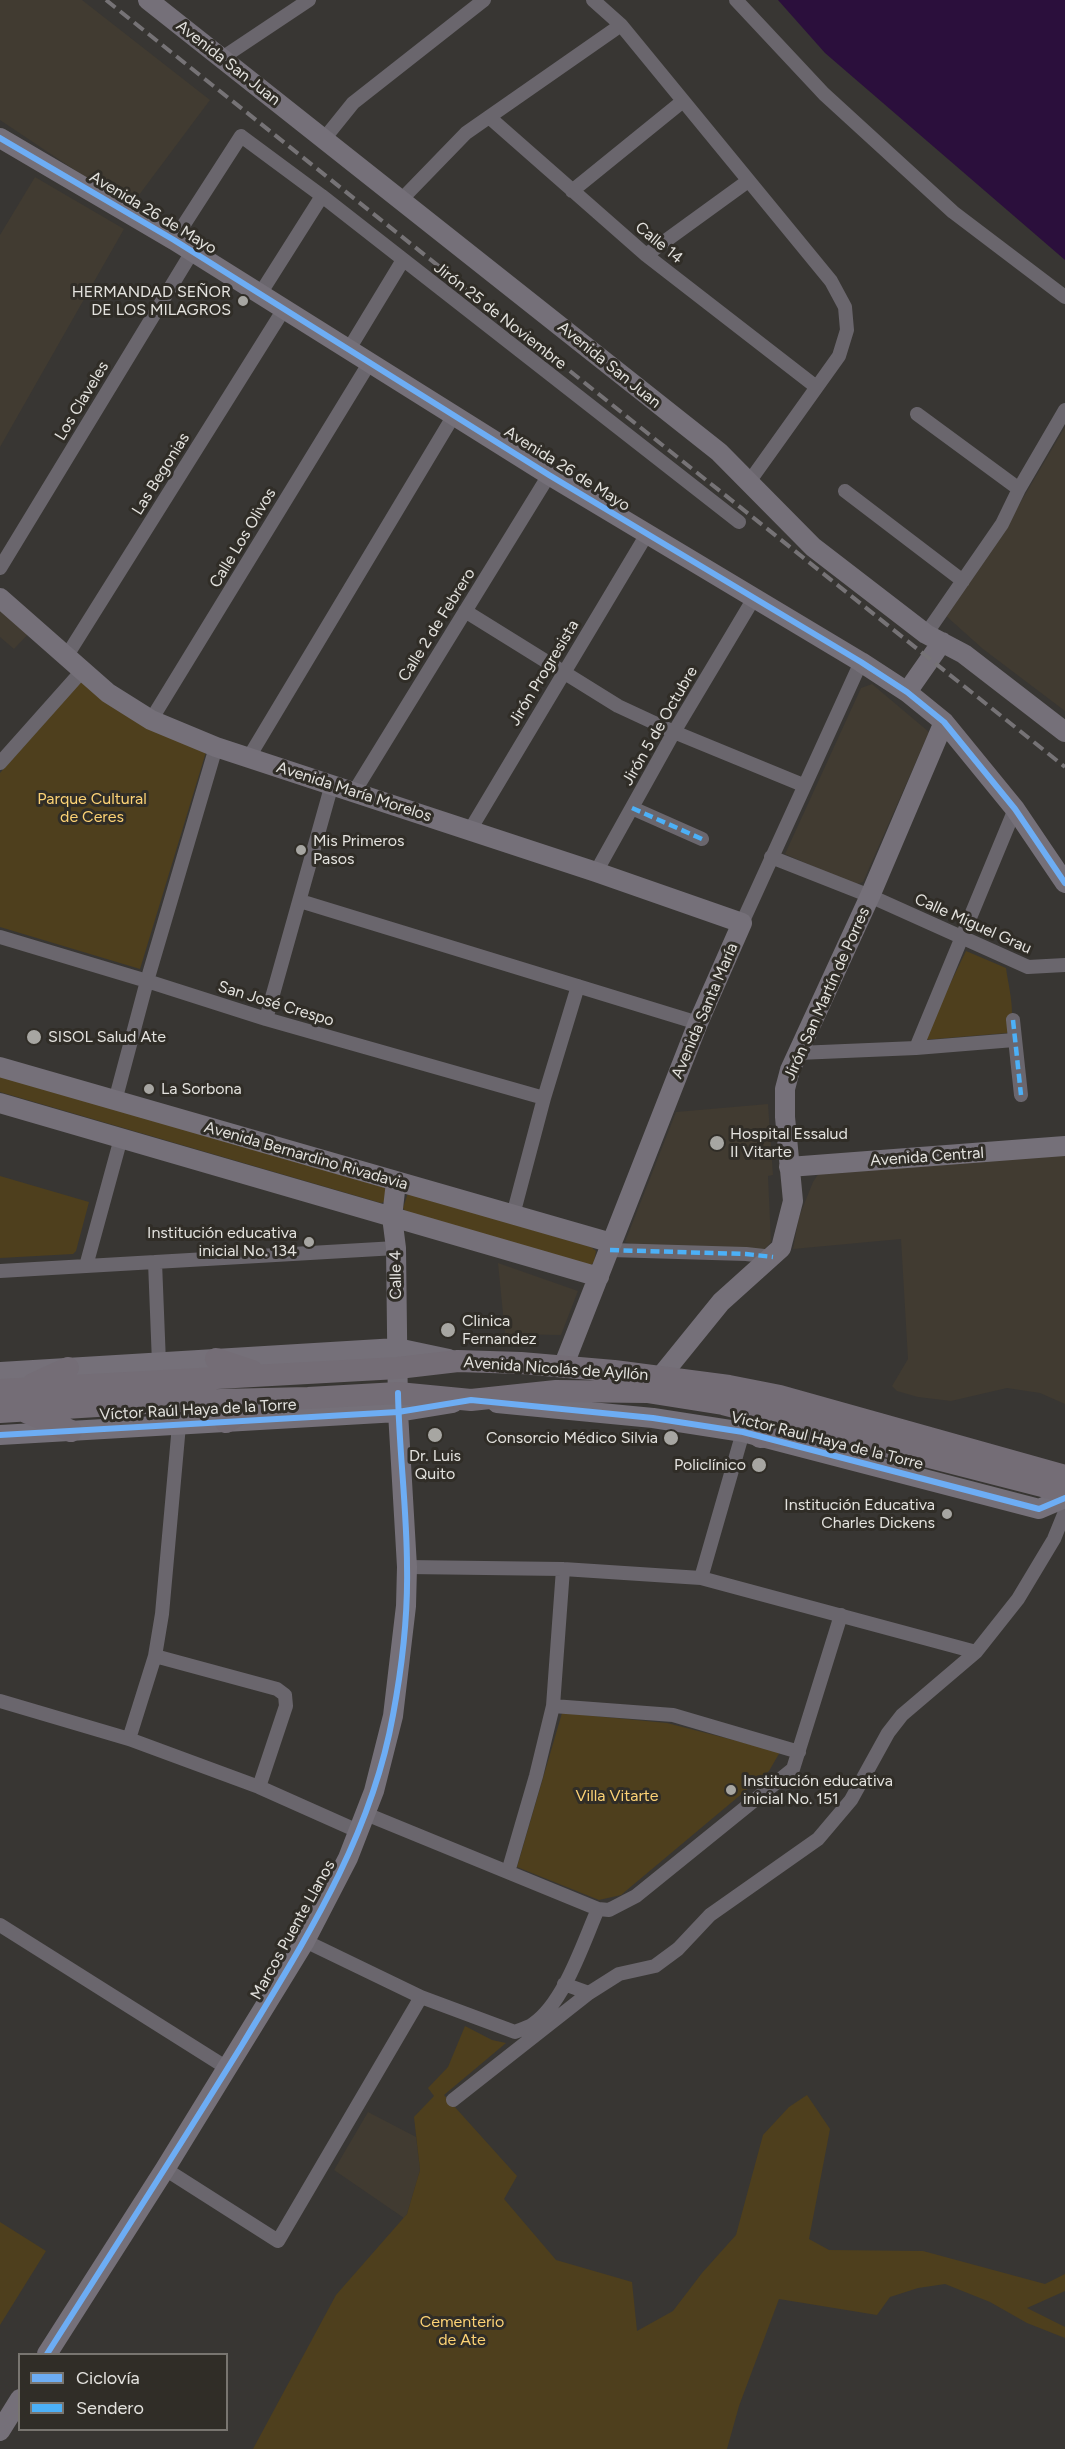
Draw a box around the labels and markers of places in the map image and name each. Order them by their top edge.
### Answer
place label: HERMANDAD SEÑOR DE LOS MILAGROS [72,282,231,320]
marker: HERMANDAD SEÑOR DE LOS MILAGROS [236,294,250,308]
place label: Mis Primeros Pasos [313,831,404,869]
marker: Mis Primeros Pasos [294,843,308,857]
place label: SISOL Salud Ate [48,1027,166,1047]
marker: SISOL Salud Ate [25,1028,43,1046]
place label: La Sorbona [161,1079,242,1099]
marker: La Sorbona [142,1082,156,1096]
place label: Hospital Essalud II Vitarte [730,1124,848,1162]
marker: Hospital Essalud II Vitarte [708,1134,726,1152]
place label: Institución educativa inicial No. 134 [147,1223,297,1261]
marker: Institución educativa inicial No. 134 [302,1235,316,1249]
place label: Clinica Fernandez [462,1311,537,1349]
marker: Clinica Fernandez [439,1321,457,1339]
marker: Dr. Luis Quito [426,1426,444,1444]
place label: Consorcio Médico Silvia [486,1428,658,1448]
marker: Consorcio Médico Silvia [662,1429,680,1447]
place label: Dr. Luis Quito [409,1446,461,1484]
place label: Policlínico [674,1455,746,1475]
marker: Policlínico [750,1456,768,1474]
place label: Institución Educativa Charles Dickens [784,1495,935,1533]
marker: Institución Educativa Charles Dickens [940,1507,954,1521]
place label: Institución educativa inicial No. 151 [743,1771,893,1809]
marker: Institución educativa inicial No. 151 [724,1783,738,1797]

